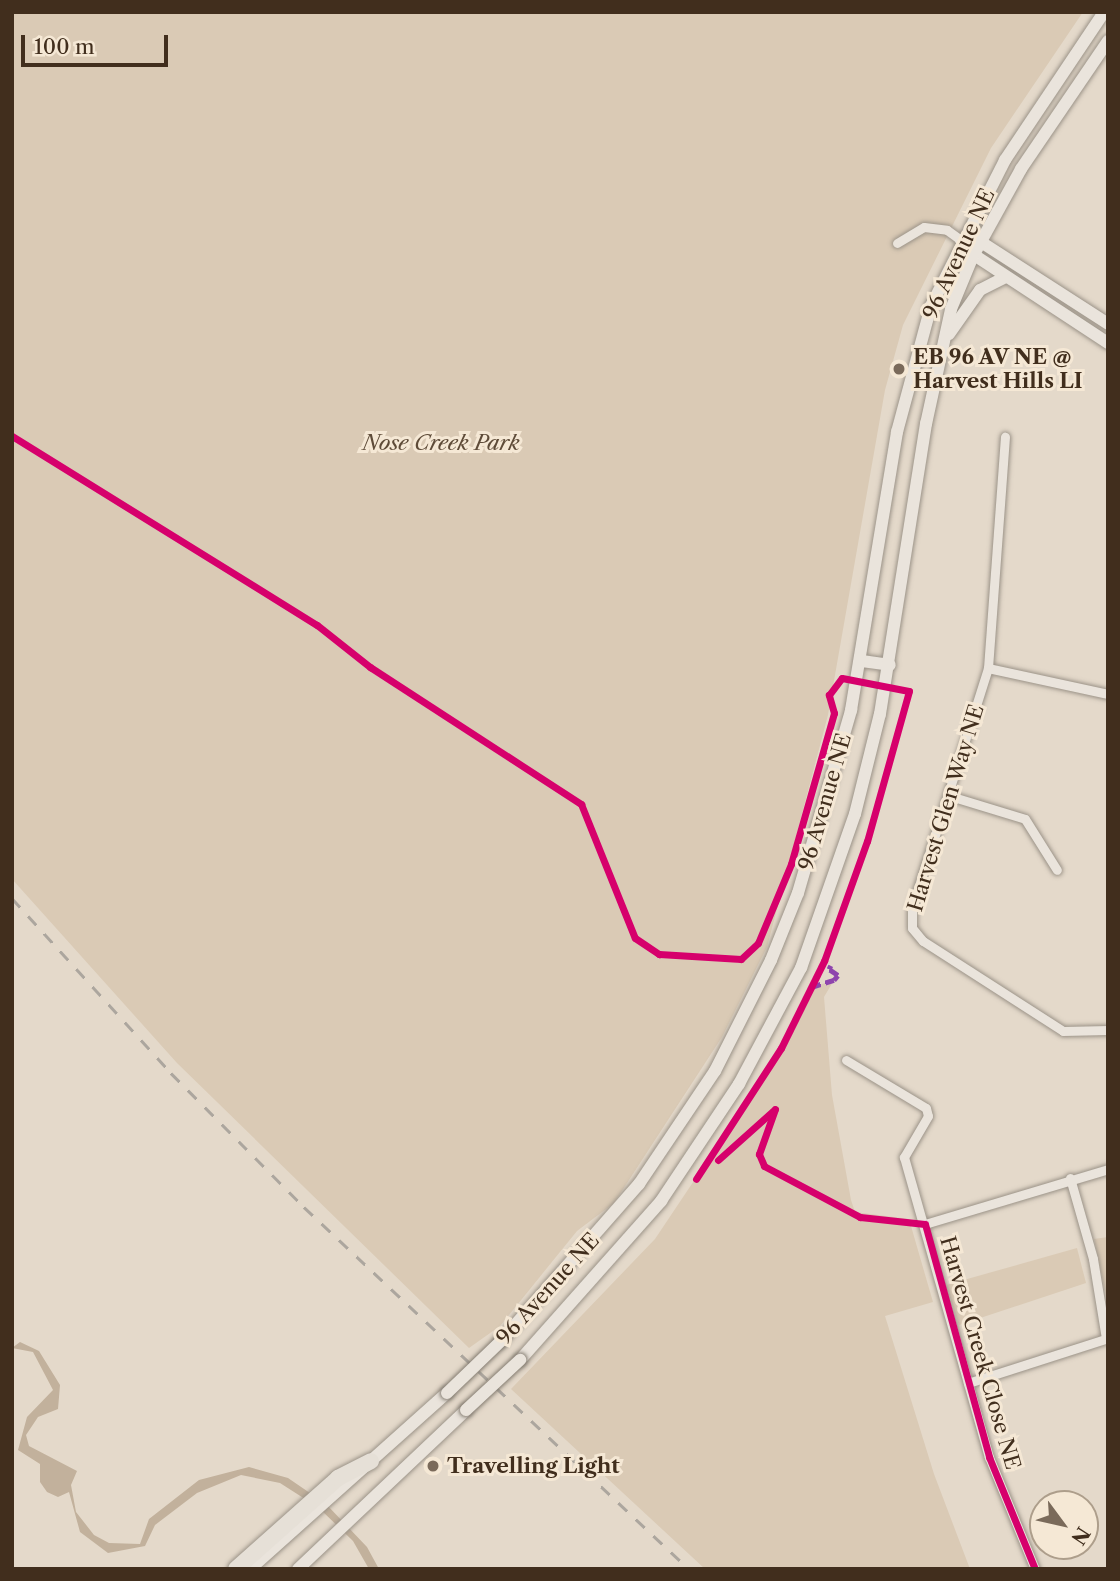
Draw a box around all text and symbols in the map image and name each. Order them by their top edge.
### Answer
scale bar [24,21,172,65]
text: 100 m [34,34,95,59]
street label: 96 Avenue NE [918,184,1000,324]
place label: EB 96 AV NE @ Harvest Hills LI [913,344,1082,394]
marker: EB 96 AV NE @ Harvest Hills LI [891,361,907,377]
park label: Nose Creek Park [362,430,520,456]
street label: Harvest Glen Way NE [902,701,990,915]
street label: 96 Avenue NE [793,730,857,874]
street label: 96 Avenue NE [491,1228,605,1350]
street label: Harvest Creek Close NE [935,1233,1025,1473]
place label: Travelling Light [447,1453,620,1479]
marker: Travelling Light [425,1458,441,1474]
north arrow [1029,1490,1099,1560]
text: N [1066,1522,1095,1549]

